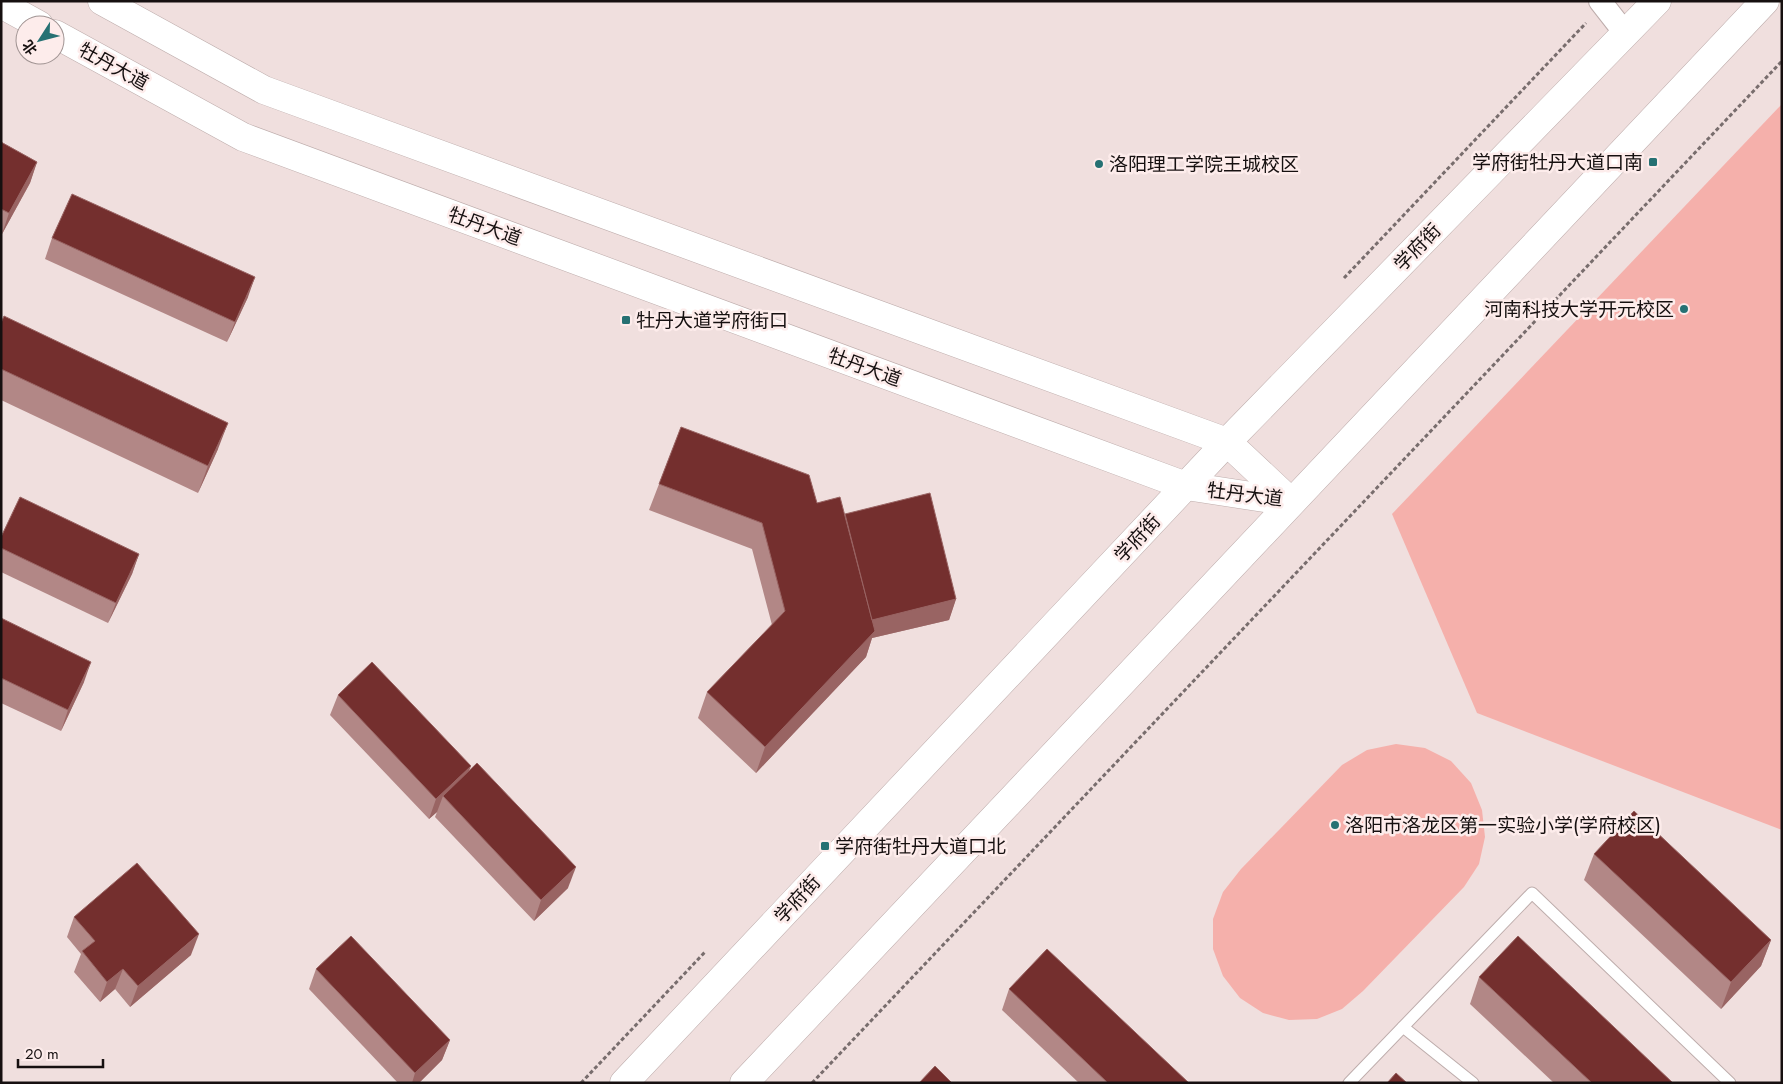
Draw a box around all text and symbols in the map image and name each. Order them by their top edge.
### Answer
north arrow [15,15,65,65]
text: 北 [17,36,42,59]
street label: 牡丹大道 [74,36,154,97]
place label: 学府街牡丹大道口南 [1472,149,1643,176]
place label: 洛阳理工学院王城校区 [1109,151,1299,178]
marker: 学府街牡丹大道口南 [1647,156,1659,168]
marker: 洛阳理工学院王城校区 [1093,158,1105,170]
street label: 牡丹大道 [444,201,525,252]
street label: 学府街 [1388,217,1447,277]
place label: 河南科技大学开元校区 [1484,296,1674,323]
marker: 河南科技大学开元校区 [1678,303,1690,315]
place label: 牡丹大道学府街口 [636,307,788,334]
marker: 牡丹大道学府街口 [620,314,632,326]
street label: 牡丹大道 [824,342,905,393]
street label: 牡丹大道 [1206,476,1284,513]
street label: 学府街 [1108,508,1167,568]
place label: 洛阳市洛龙区第一实验小学(学府校区) [1345,812,1661,839]
marker: 洛阳市洛龙区第一实验小学(学府校区) [1329,819,1341,831]
place label: 学府街牡丹大道口北 [835,833,1006,860]
marker: 学府街牡丹大道口北 [819,840,831,852]
street label: 学府街 [768,869,827,929]
scale bar [18,1036,102,1068]
text: 20 m [25,1043,59,1065]

